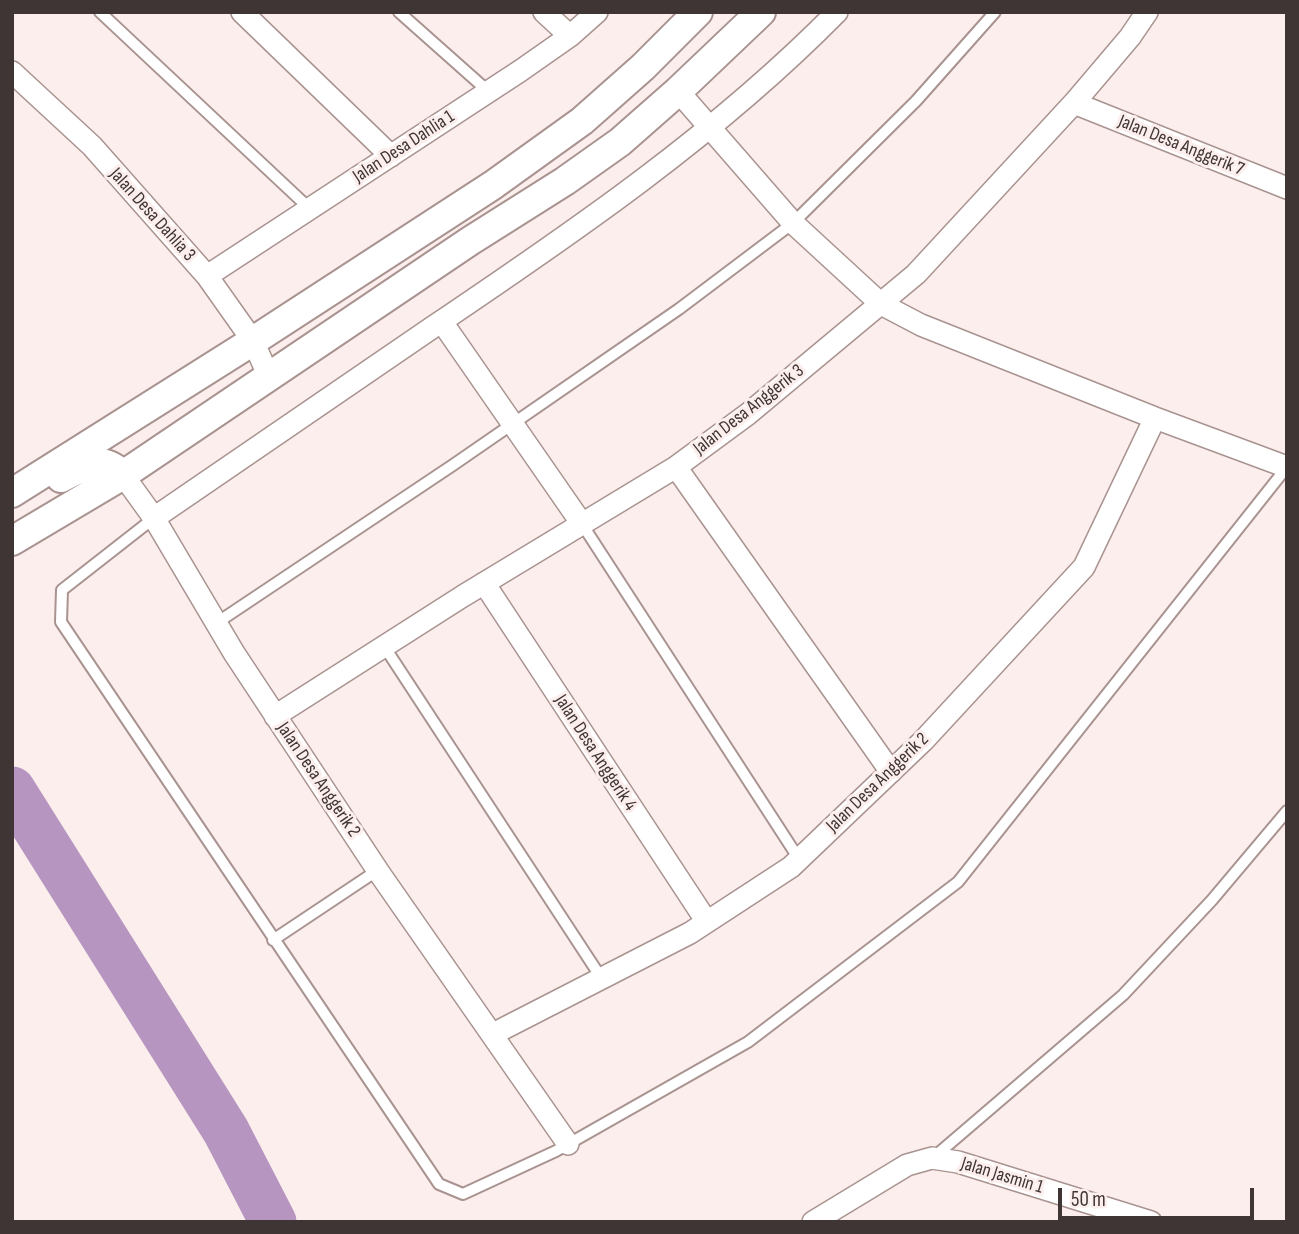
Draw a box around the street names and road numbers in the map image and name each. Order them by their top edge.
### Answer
street label: Jalan Desa Dahlia 1 [349,106,459,188]
street label: Jalan Desa Anggerik 7 [1115,110,1247,182]
street label: Jalan Desa Dahlia 3 [104,164,200,266]
street label: Jalan Desa Anggerik 3 [689,360,809,460]
street label: Jalan Desa Anggerik 4 [549,691,641,815]
street label: Jalan Desa Anggerik 2 [271,718,365,842]
street label: Jalan Desa Anggerik 2 [822,728,934,838]
street label: Jalan Jasmin 1 [958,1153,1046,1199]

